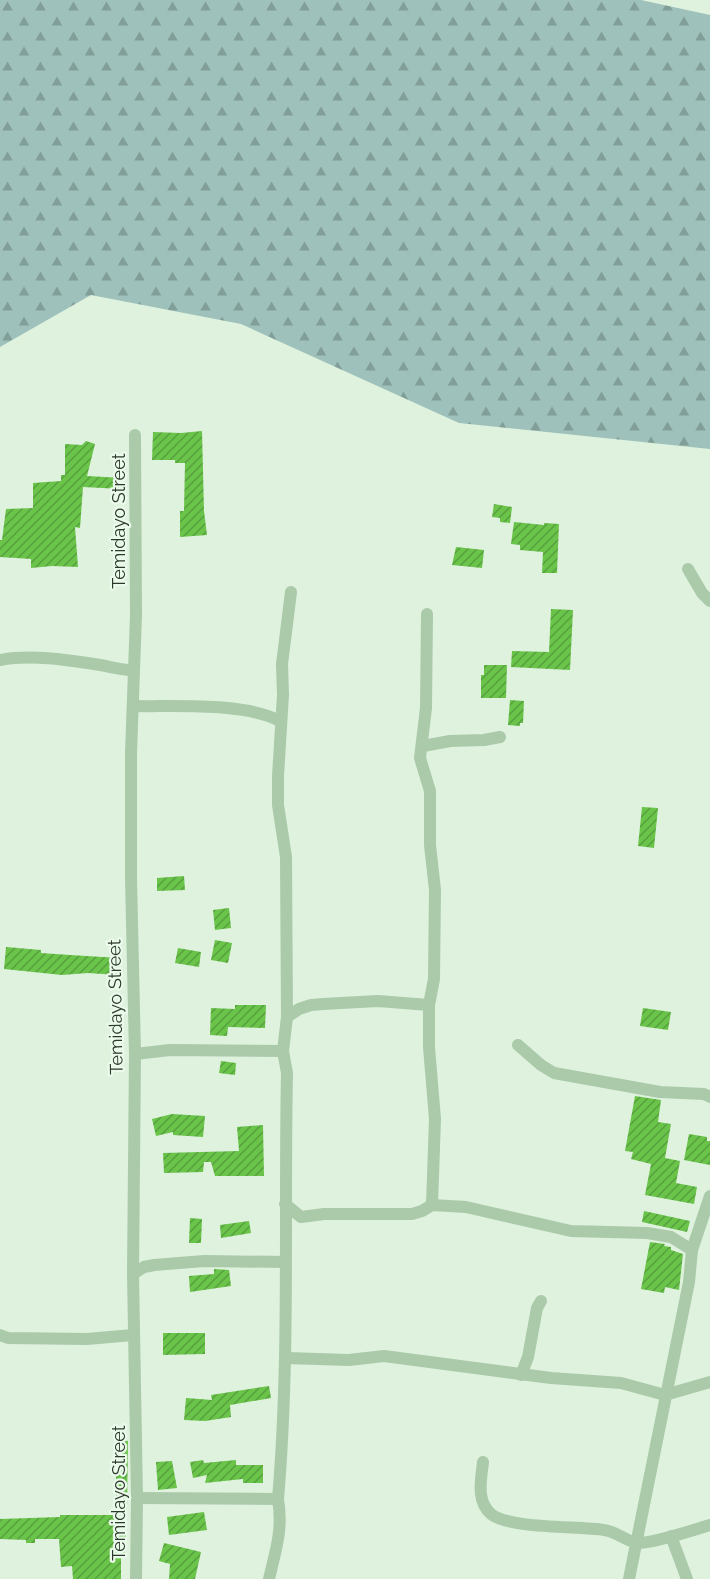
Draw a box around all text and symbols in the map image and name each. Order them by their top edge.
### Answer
street label: Temidayo Street [108,453,129,589]
street label: Temidayo Street [103,939,127,1075]
street label: Temidayo Street [108,1425,129,1561]

